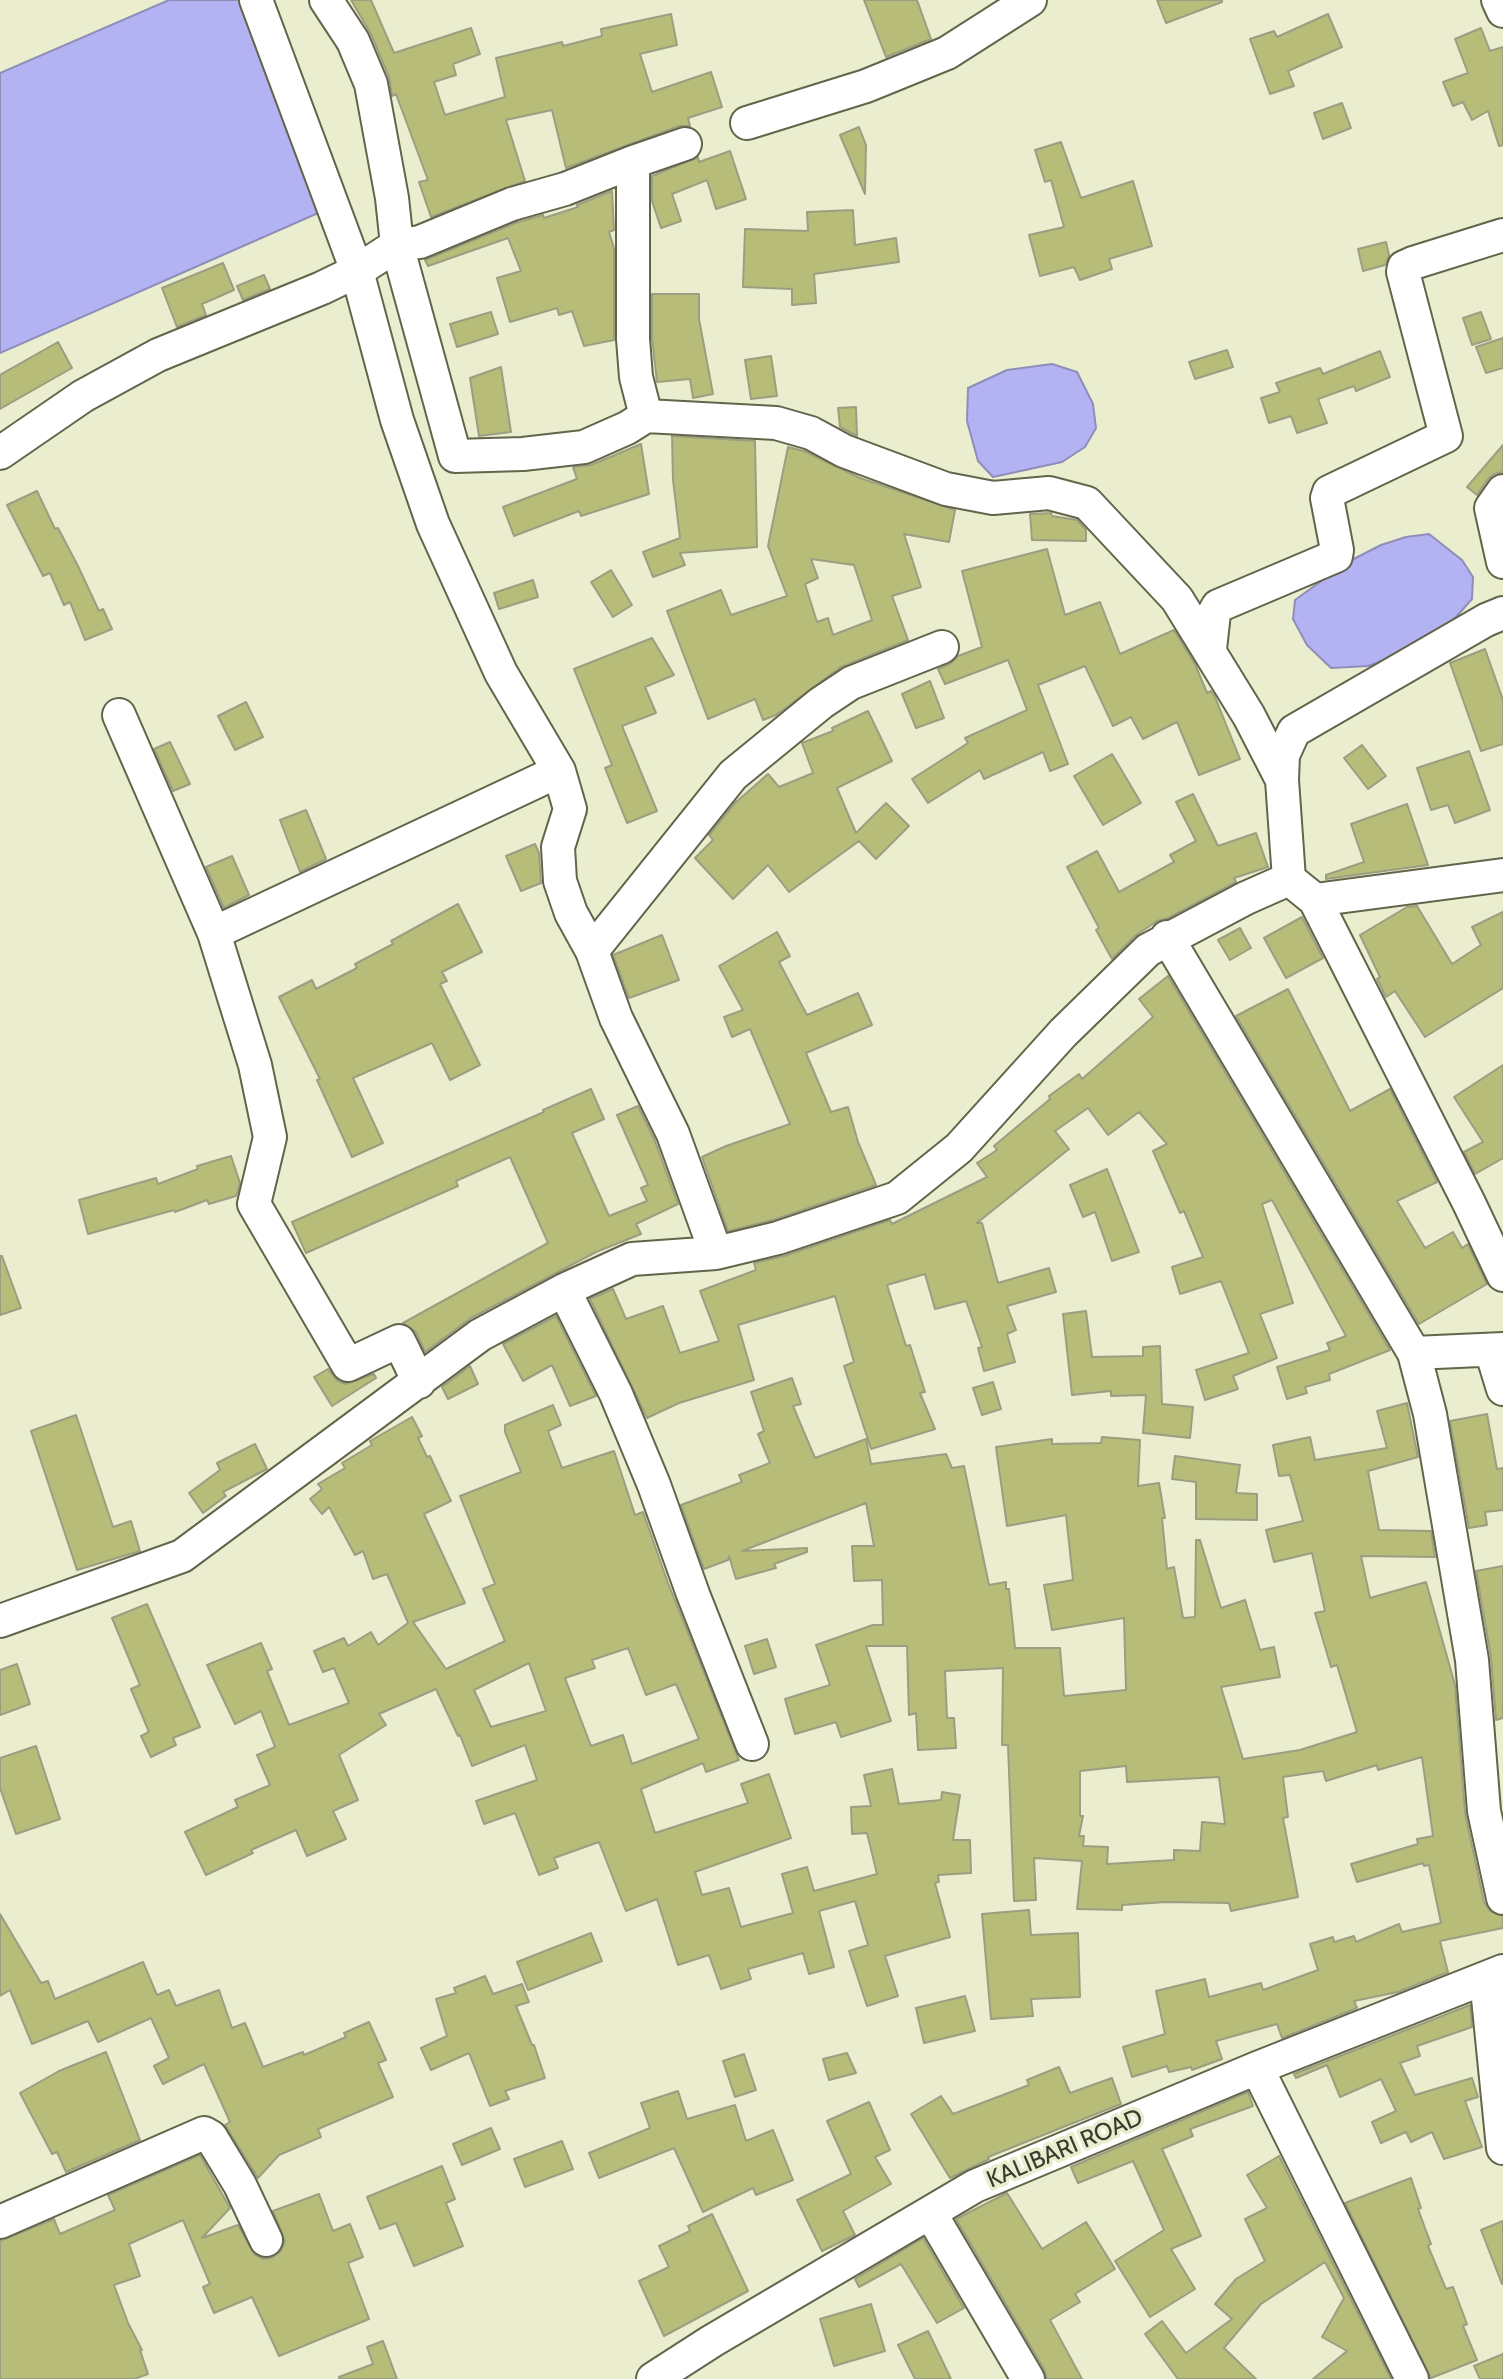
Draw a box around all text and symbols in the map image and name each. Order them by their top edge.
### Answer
street label: KALIBARI ROAD [983,2103,1147,2195]

